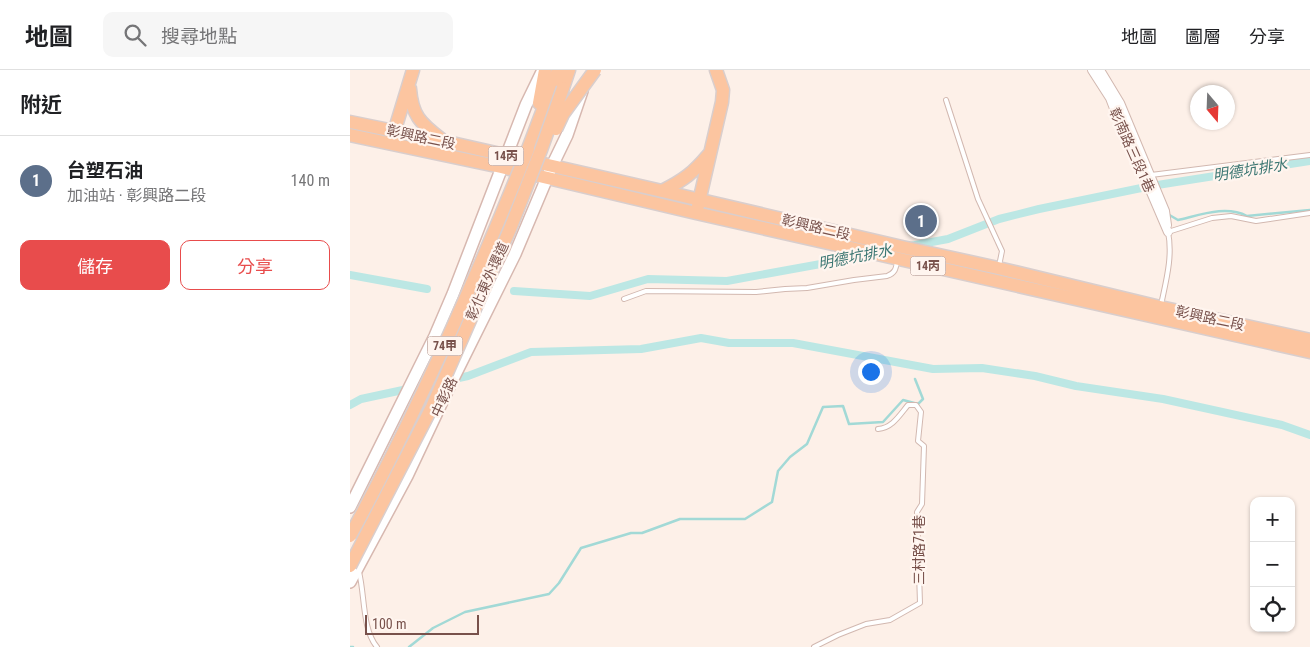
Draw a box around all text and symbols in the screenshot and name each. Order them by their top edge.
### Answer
search box [103,12,453,57]
icon: search [121,21,149,49]
text: 地圖 [25,23,73,51]
text: 搜尋地點 [161,25,237,48]
text: 地圖 [1121,26,1157,47]
text: 圖層 [1185,26,1221,47]
text: 分享 [1249,26,1285,47]
north arrow [1190,85,1235,130]
text: 附近 [20,93,62,117]
street label: 彰南路三段1巷 [1106,105,1158,195]
street label: 彰興路二段 [385,122,457,152]
road number: 14丙 [488,146,524,165]
water label: 明德坑排水 [1212,155,1289,185]
text: 台塑石油 [67,159,143,182]
text: 1 [32,171,40,190]
text: 140 m [291,171,330,190]
text: 加油站 · 彰興路二段 [67,186,206,205]
pin: 1 [905,202,937,240]
street label: 彰興路二段 [780,211,852,243]
street label: 彰化東外環道 [463,239,511,323]
button: 儲存 [20,240,170,290]
button: 分享 [180,240,330,290]
water label: 明德坑排水 [816,241,895,273]
road number: 14丙 [910,257,946,276]
street label: 彰興路二段 [1174,303,1246,333]
road number: 74甲 [428,336,462,356]
your location [858,359,884,385]
street label: 中彰路 [428,375,460,419]
map controls [1250,497,1295,632]
button: + [1250,497,1295,542]
street label: 三村路71巷 [911,515,927,585]
button: − [1250,542,1295,587]
button: locate [1250,587,1295,632]
scale bar [365,612,479,635]
text: 100 m [372,616,407,632]

